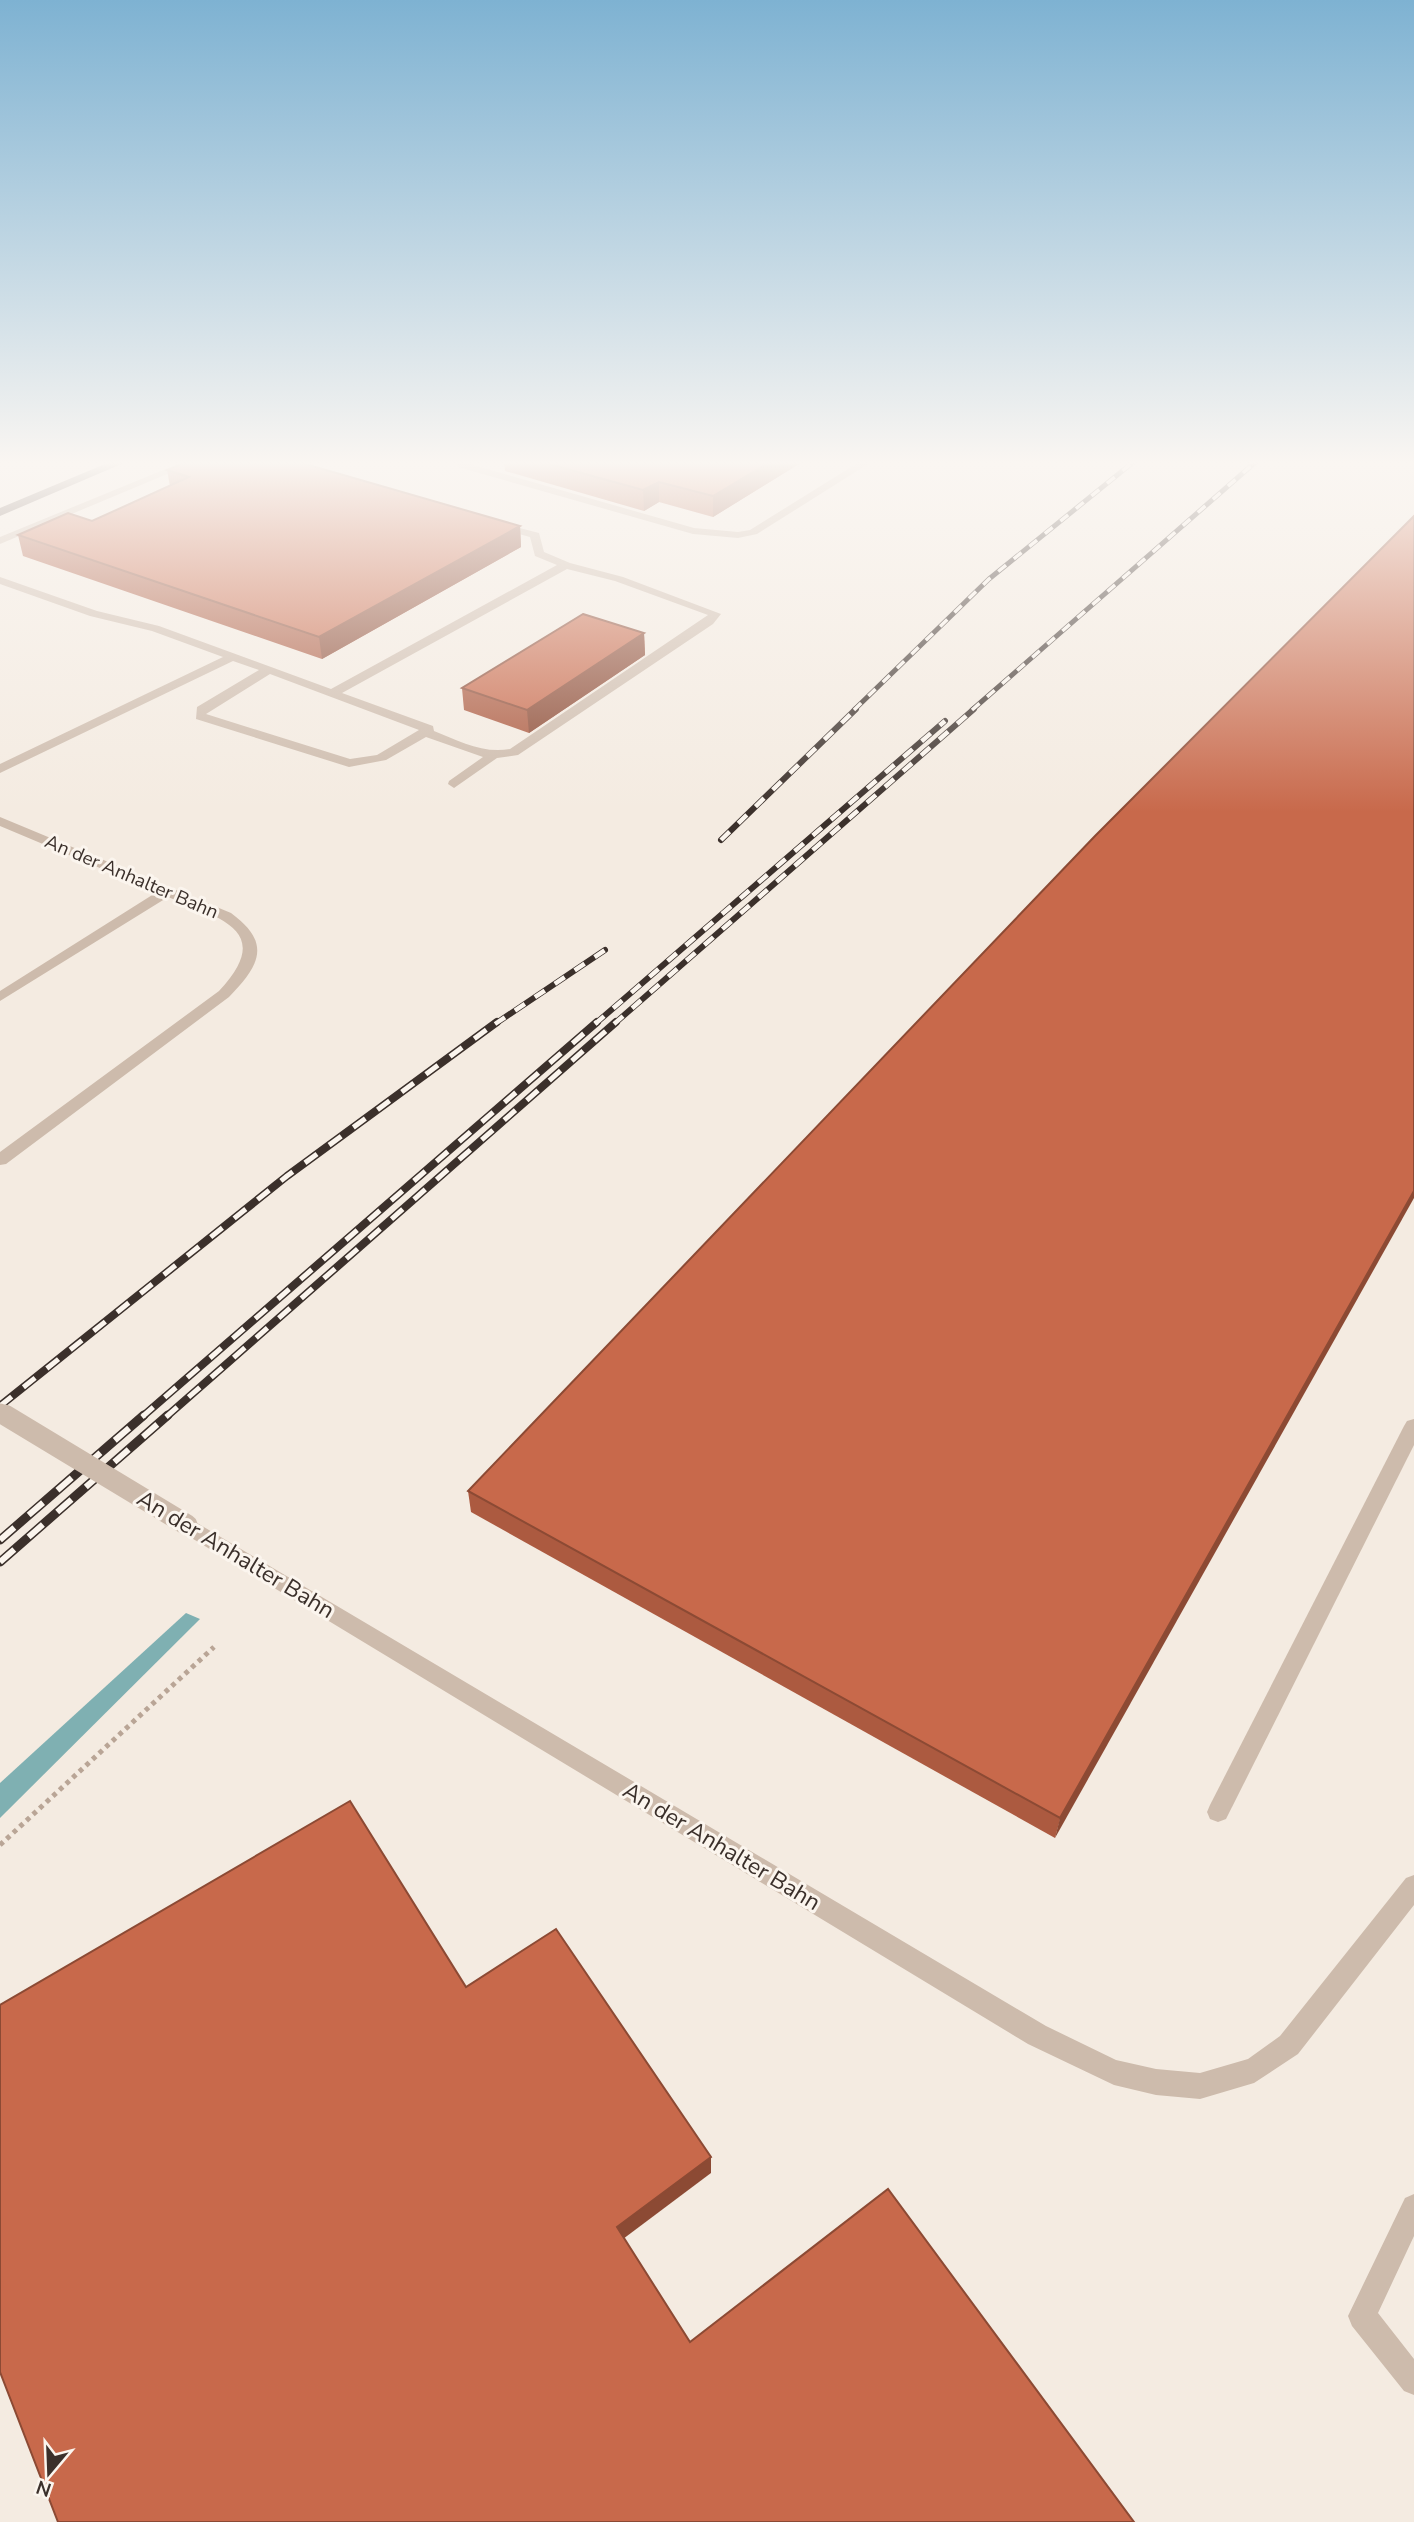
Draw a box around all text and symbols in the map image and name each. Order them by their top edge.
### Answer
street label: An der Anhalter Bahn [41,829,222,925]
street label: An der Anhalter Bahn [131,1483,340,1626]
street label: An der Anhalter Bahn [617,1775,826,1918]
north arrow [14,2438,84,2508]
text: N [33,2474,55,2503]

